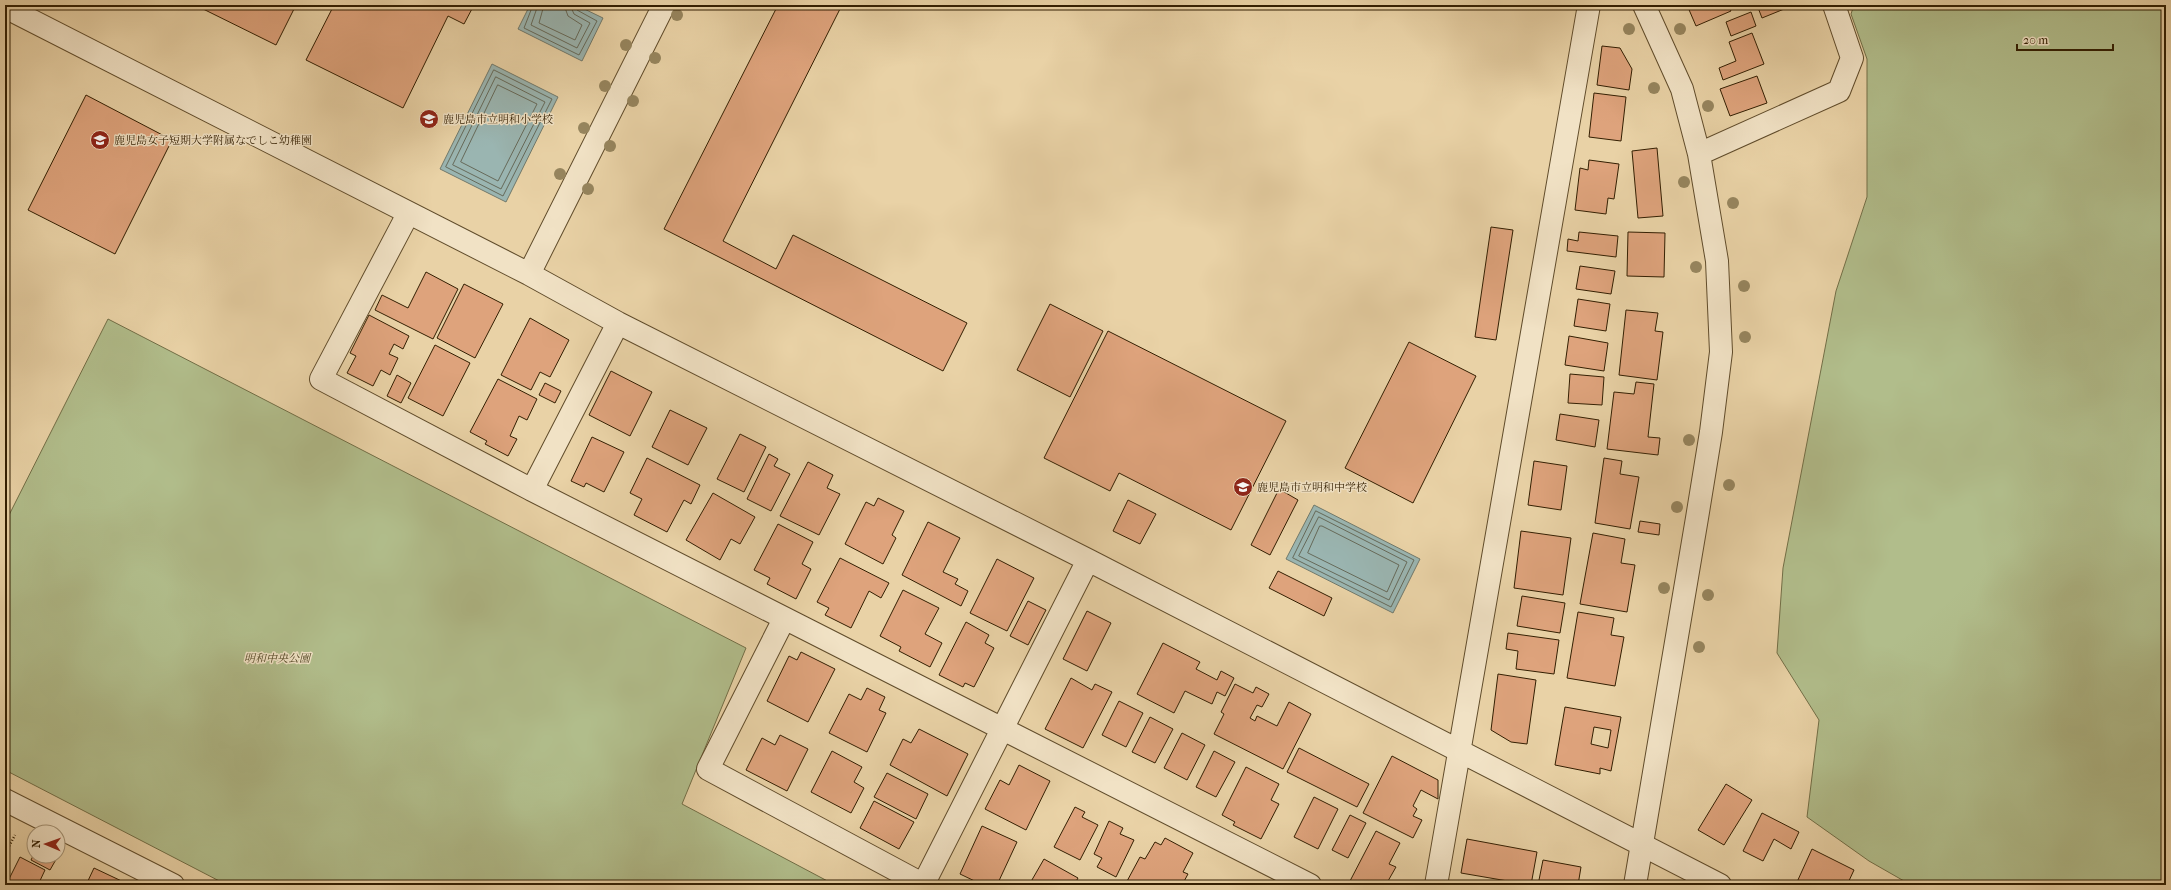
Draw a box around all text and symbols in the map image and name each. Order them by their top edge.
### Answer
scale bar [2017,26,2113,52]
text: 20 m [2023,33,2048,47]
school or university icon: 鹿児島市立明和小学校 [418,108,440,130]
place label: 鹿児島市立明和小学校 [443,113,553,126]
school or university icon: 鹿児島女子短期大学附属なでしこ幼稚園 [89,129,111,151]
place label: 鹿児島女子短期大学附属なでしこ幼稚園 [114,134,312,147]
school or university icon: 鹿児島市立明和中学校 [1232,476,1254,498]
place label: 鹿児島市立明和中学校 [1257,481,1367,494]
park label: 明和中央公園 [244,652,312,665]
north arrow [26,824,66,864]
text: N [30,839,43,848]

